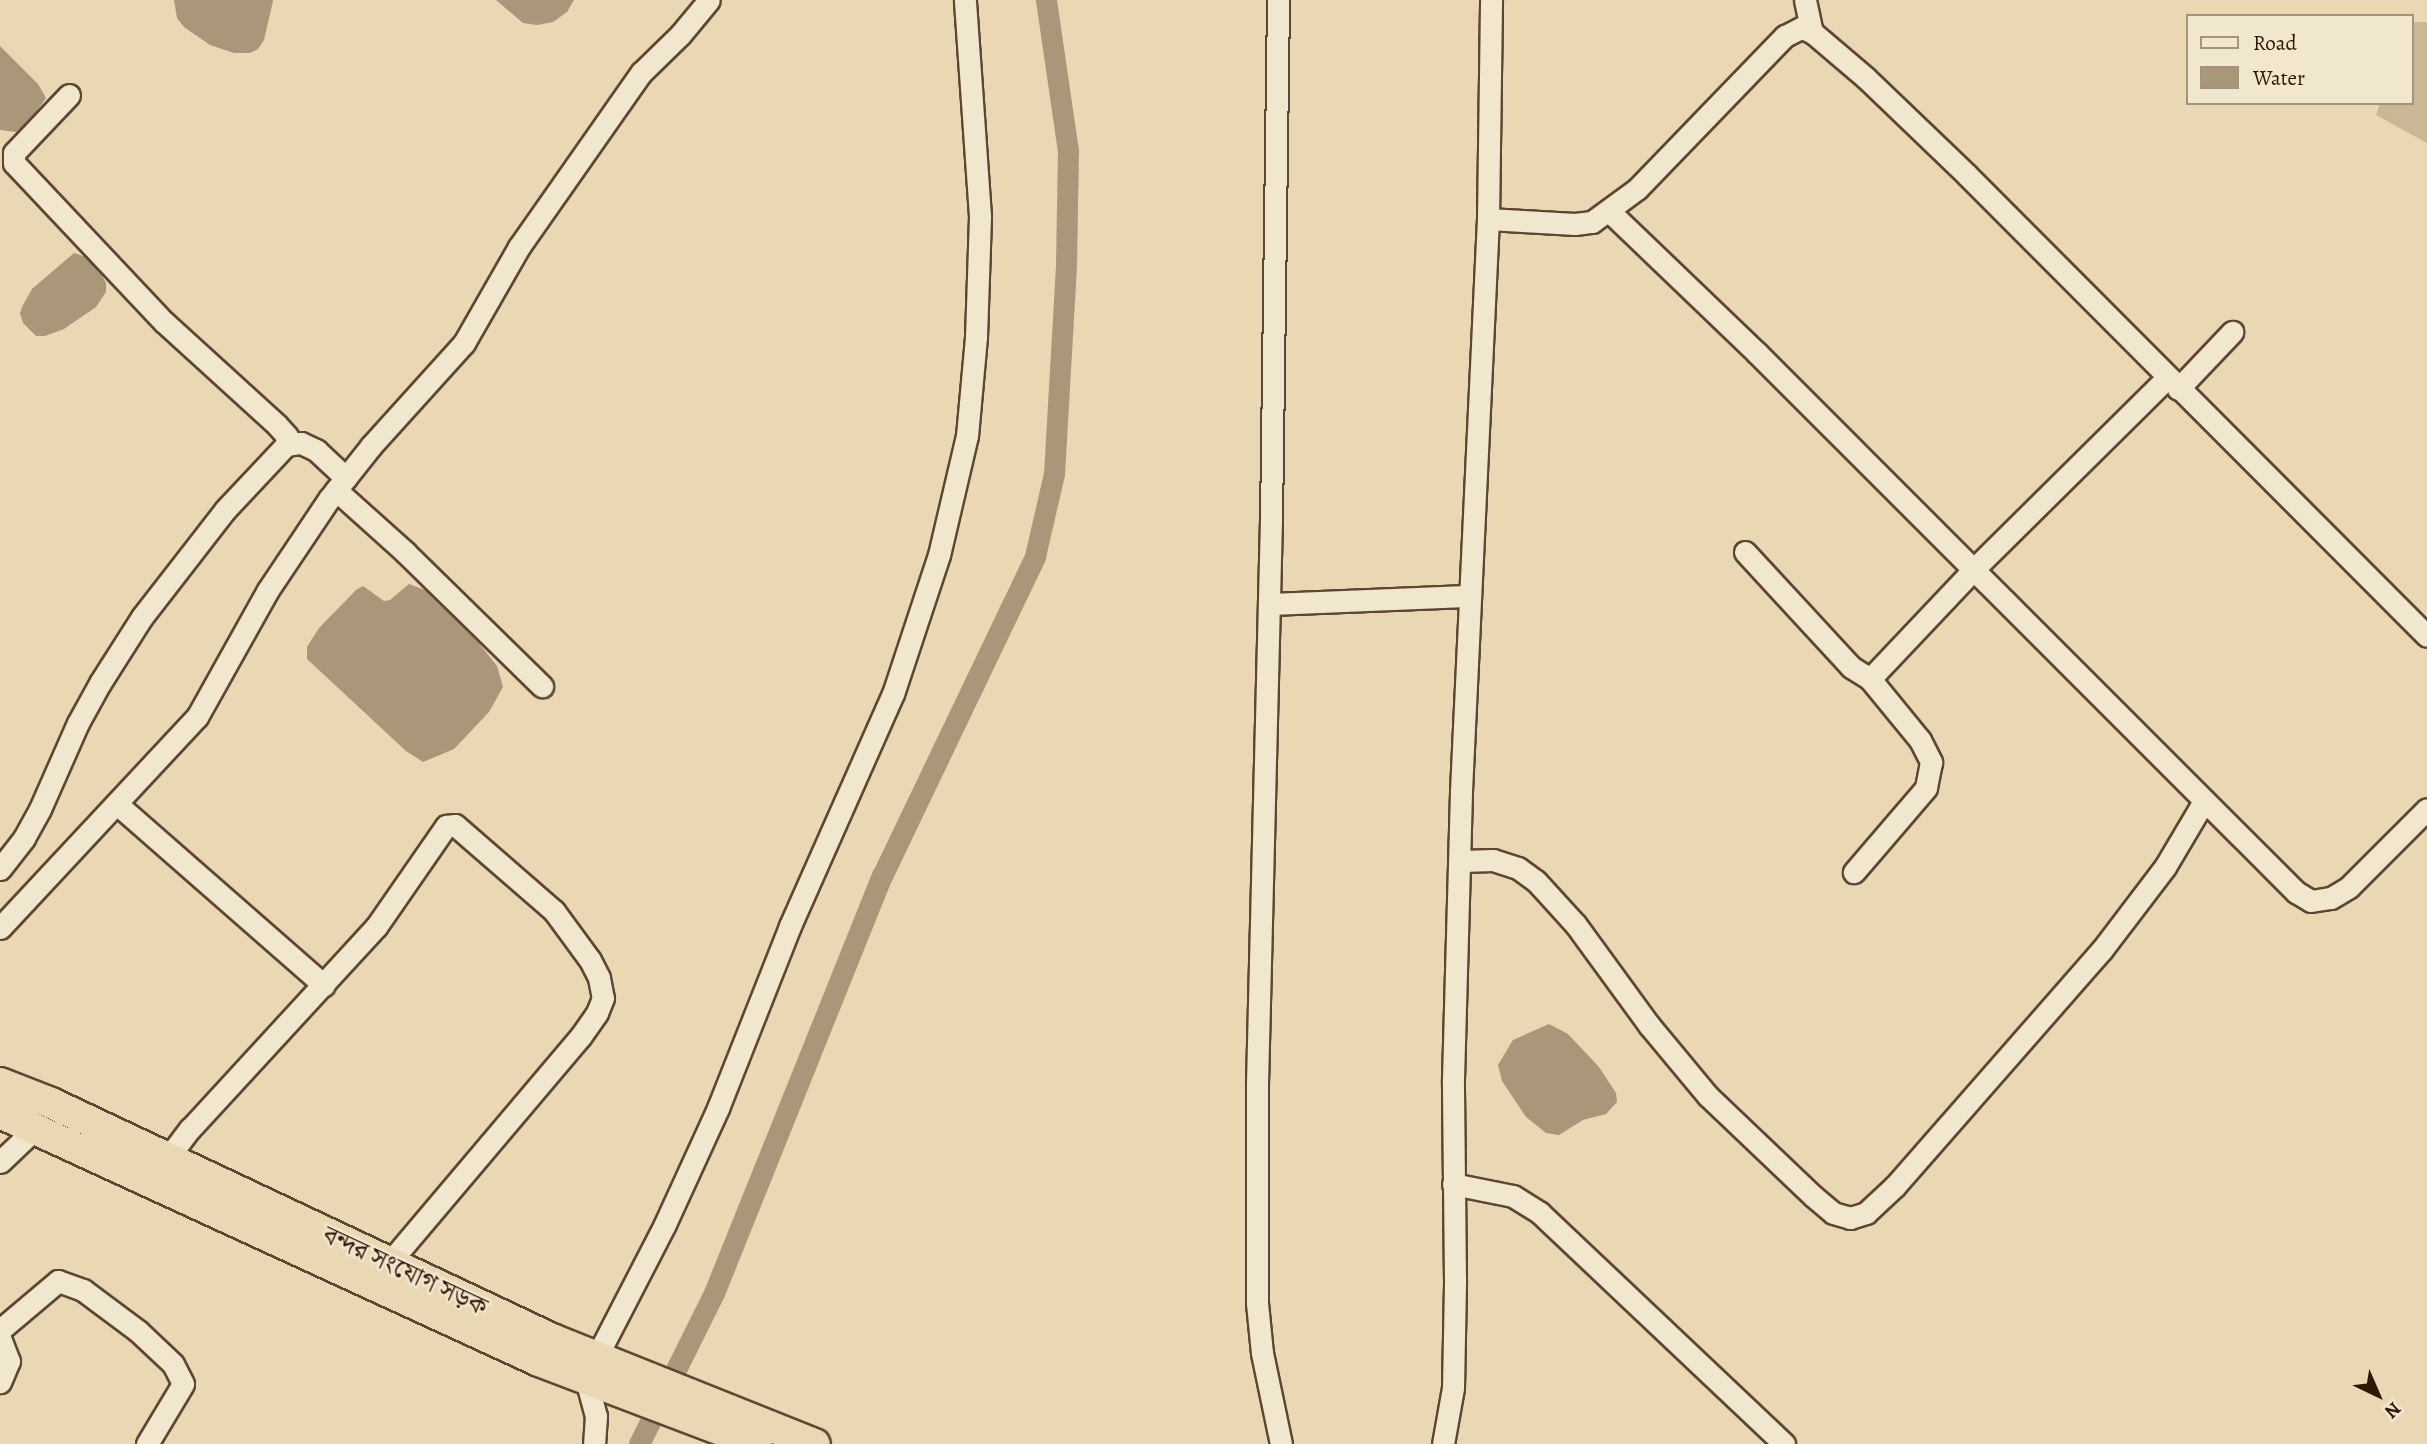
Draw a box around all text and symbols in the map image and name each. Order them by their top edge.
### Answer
legend [2186,14,2413,105]
text: Road [2253,29,2297,57]
text: Water [2253,64,2305,92]
street label: বন্দর সংযোগ সড়ক [318,1219,492,1323]
north arrow [2343,1360,2413,1430]
text: N [2379,1396,2407,1424]

